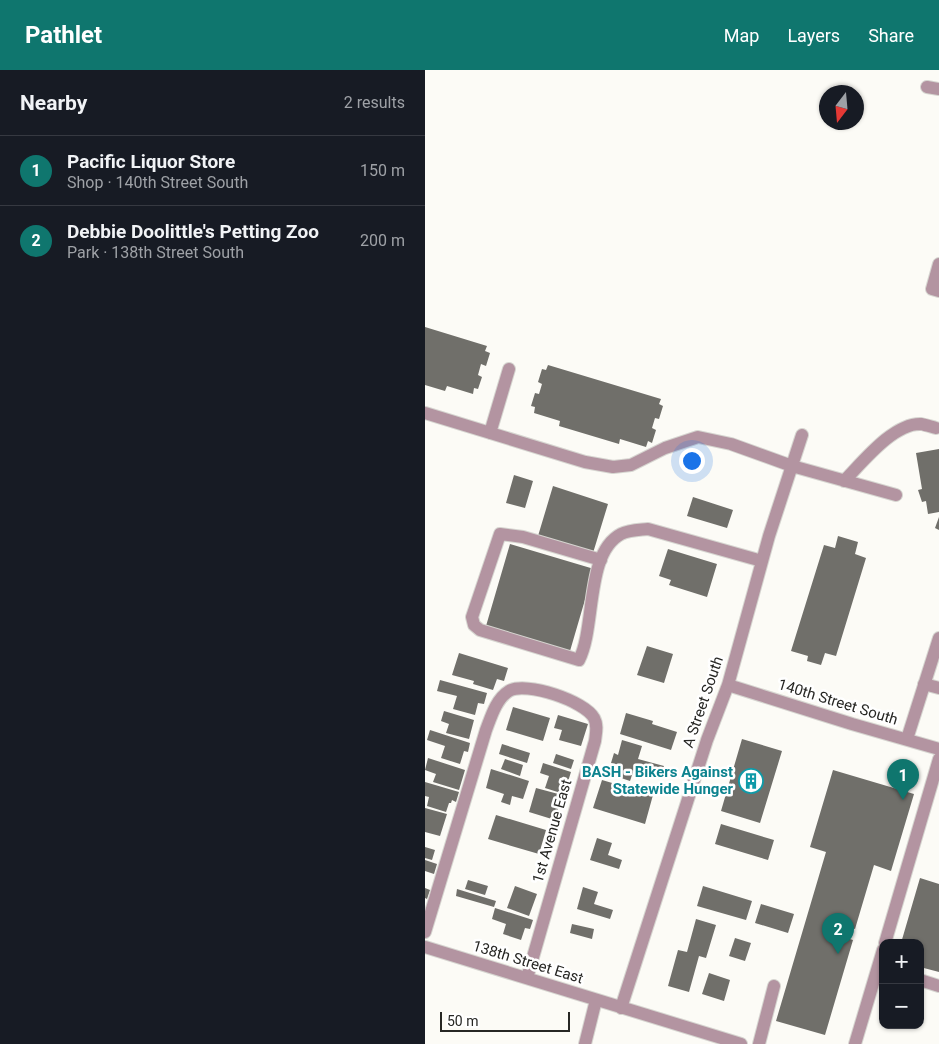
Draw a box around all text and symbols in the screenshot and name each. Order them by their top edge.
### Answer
text: Pathlet [25,21,102,49]
text: Map [724,25,759,46]
text: Layers [787,25,840,46]
text: Share [868,25,914,46]
north arrow [819,85,864,130]
text: Nearby [20,91,87,115]
text: 2 results [344,93,405,112]
text: Pacific Liquor Store [67,150,235,173]
text: 1 [31,161,41,180]
text: 150 m [360,161,405,180]
text: Shop · 140th Street South [67,173,248,192]
text: Debbie Doolittle's Petting Zoo [67,220,319,243]
text: 2 [31,231,41,250]
text: 200 m [360,231,405,250]
text: Park · 138th Street South [67,243,244,262]
your location [679,448,705,474]
street label: A Street South [679,654,727,750]
street label: 140th Street South [776,675,900,729]
pin: 1 [887,759,919,800]
place label: BASH - Bikers Against Statewide Hunger [582,763,734,798]
building icon: BASH - Bikers Against Statewide Hunger [738,768,764,794]
street label: 1st Avenue East [529,777,575,885]
pin: 2 [822,913,854,954]
street label: 138th Street East [470,937,586,987]
map controls [879,939,924,1029]
button: + [879,939,924,984]
button: − [879,984,924,1029]
scale bar [440,1009,570,1032]
text: 50 m [447,1013,479,1029]

